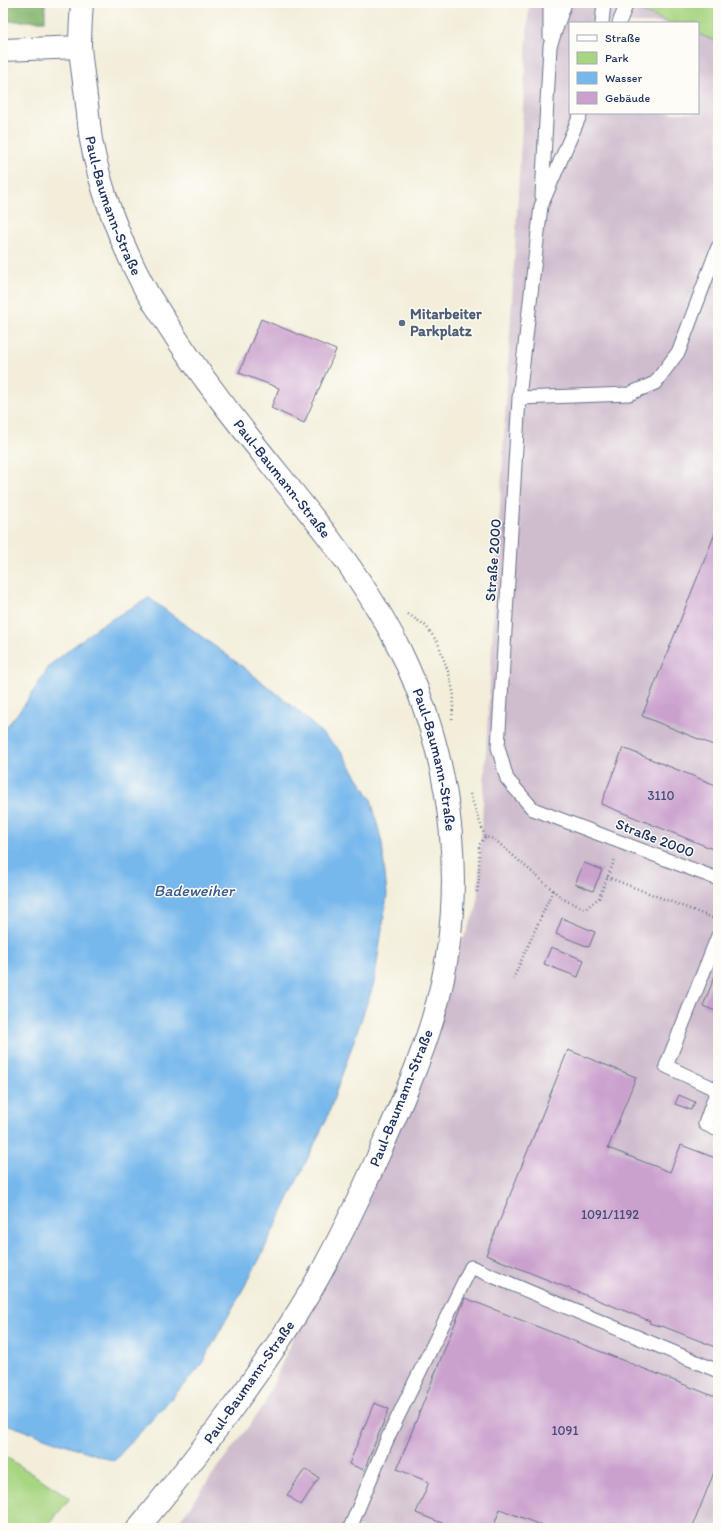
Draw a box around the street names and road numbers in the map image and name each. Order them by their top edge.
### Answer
street label: Paul-Baumann-Straße [81,134,146,278]
street label: Paul-Baumann-Straße [230,416,335,542]
street label: Straße 2000 [481,518,505,602]
street label: Paul-Baumann-Straße [409,686,460,832]
street label: Straße 2000 [613,815,697,861]
street label: Paul-Baumann-Straße [365,1027,437,1169]
street label: Paul-Baumann-Straße [200,1317,298,1447]

